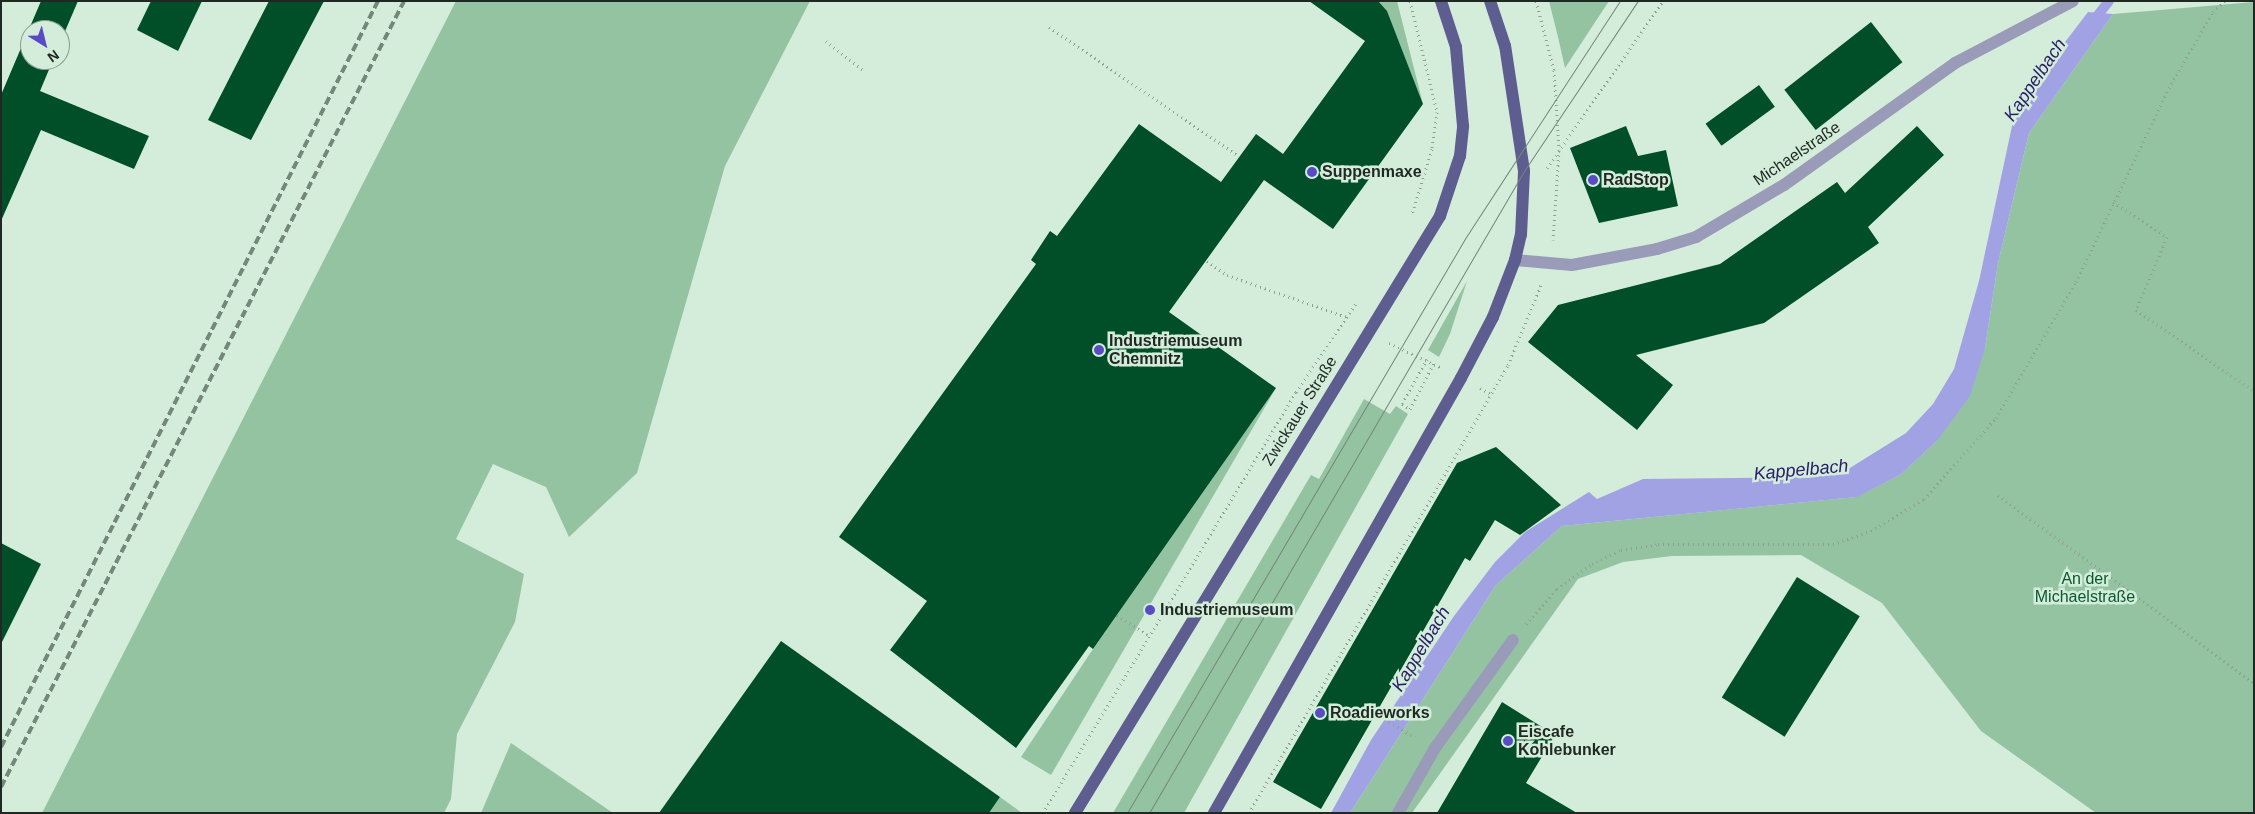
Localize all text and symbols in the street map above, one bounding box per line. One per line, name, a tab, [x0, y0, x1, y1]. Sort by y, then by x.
north arrow	[20, 20, 70, 70]
water label: Kappelbach	[1999, 35, 2071, 125]
text: N	[44, 47, 62, 66]
street label: Michaelstraße	[1750, 118, 1844, 190]
place label: Suppenmaxe	[1322, 162, 1422, 182]
marker: Suppenmaxe	[1306, 166, 1318, 178]
place label: RadStop	[1603, 170, 1669, 190]
marker: RadStop	[1587, 174, 1599, 186]
place label: Industriemuseum Chemnitz	[1109, 331, 1242, 369]
marker: Industriemuseum Chemnitz	[1093, 344, 1105, 356]
street label: Zwickauer Straße	[1259, 353, 1341, 469]
water label: Kappelbach	[1753, 455, 1849, 485]
park label: An der Michaelstraße	[2035, 569, 2135, 607]
place label: Industriemuseum	[1160, 600, 1293, 620]
water label: Kappelbach	[1387, 603, 1455, 695]
marker: Industriemuseum	[1144, 604, 1156, 616]
place label: Roadieworks	[1330, 703, 1430, 723]
marker: Roadieworks	[1314, 707, 1326, 719]
place label: Eiscafe Kohlebunker	[1518, 722, 1616, 760]
marker: Eiscafe Kohlebunker	[1502, 735, 1514, 747]

